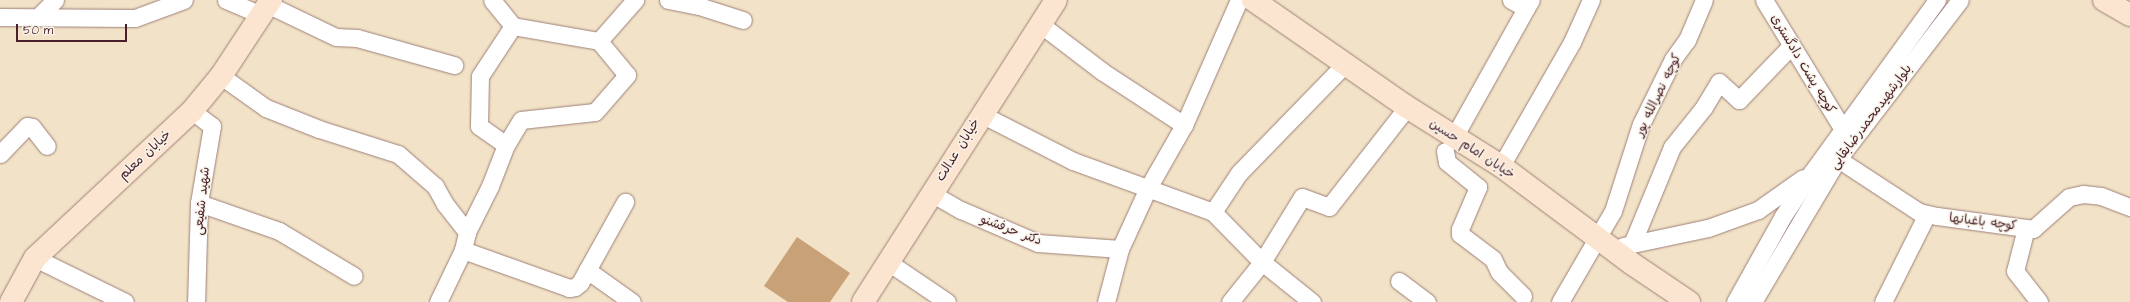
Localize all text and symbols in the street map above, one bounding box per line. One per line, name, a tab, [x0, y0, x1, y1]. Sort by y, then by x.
street label: کوچه پشت دادگستری	[1767, 11, 1839, 117]
scale bar	[18, 16, 129, 42]
text: 50 m	[23, 22, 53, 39]
street label: کوچه نصرالله پور	[1631, 51, 1685, 139]
street label: بلوارشهیدمحمدرضابقایی	[1826, 61, 1916, 173]
street label: خیابان عدالت	[933, 116, 983, 184]
street label: خیابان امام حسین	[1426, 116, 1518, 182]
street label: خیابان معلم	[116, 127, 174, 183]
street label: شهید شفیعی	[191, 166, 213, 236]
street label: کوچه باغبانها	[1948, 210, 2018, 234]
street label: دکتر حرفشنو	[978, 211, 1044, 249]

